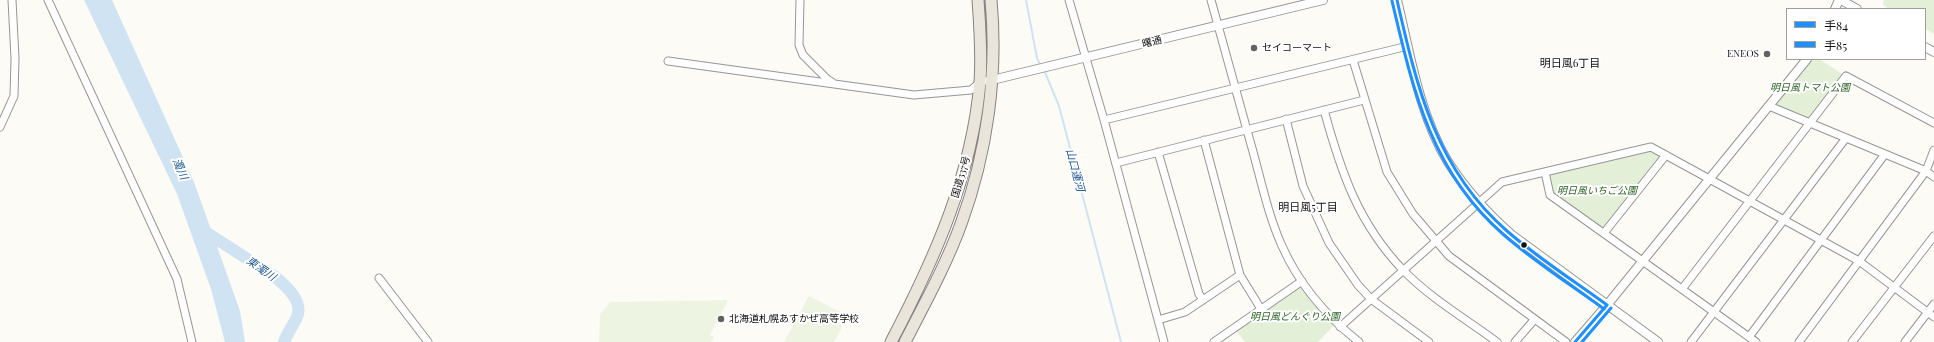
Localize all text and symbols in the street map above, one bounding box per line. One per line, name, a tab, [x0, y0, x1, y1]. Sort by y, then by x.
legend	[1786, 8, 1926, 60]
text: 手84	[1824, 17, 1848, 33]
street label: 曙通	[1141, 34, 1163, 50]
text: 手85	[1824, 37, 1847, 53]
place label: セイコーマート	[1262, 42, 1332, 54]
marker: セイコーマート	[1249, 43, 1259, 53]
place label: ENEOS	[1727, 48, 1759, 60]
marker: ENEOS	[1762, 49, 1772, 59]
district label: 明日風6丁目	[1540, 57, 1600, 71]
park label: 明日風トマト公園	[1770, 82, 1850, 94]
water label: 山口運河	[1063, 147, 1087, 193]
street label: 国道337号	[949, 155, 973, 199]
water label: 濁川	[169, 156, 191, 182]
park label: 明日風いちご公園	[1557, 185, 1637, 197]
district label: 明日風5丁目	[1278, 201, 1338, 215]
unlabelled marker	[1519, 240, 1529, 250]
water label: 東濁川	[244, 254, 278, 284]
park label: 明日風どんぐり公園	[1250, 311, 1340, 323]
place label: 北海道札幌あすかぜ高等学校	[729, 313, 859, 325]
marker: 北海道札幌あすかぜ高等学校	[716, 314, 726, 324]

